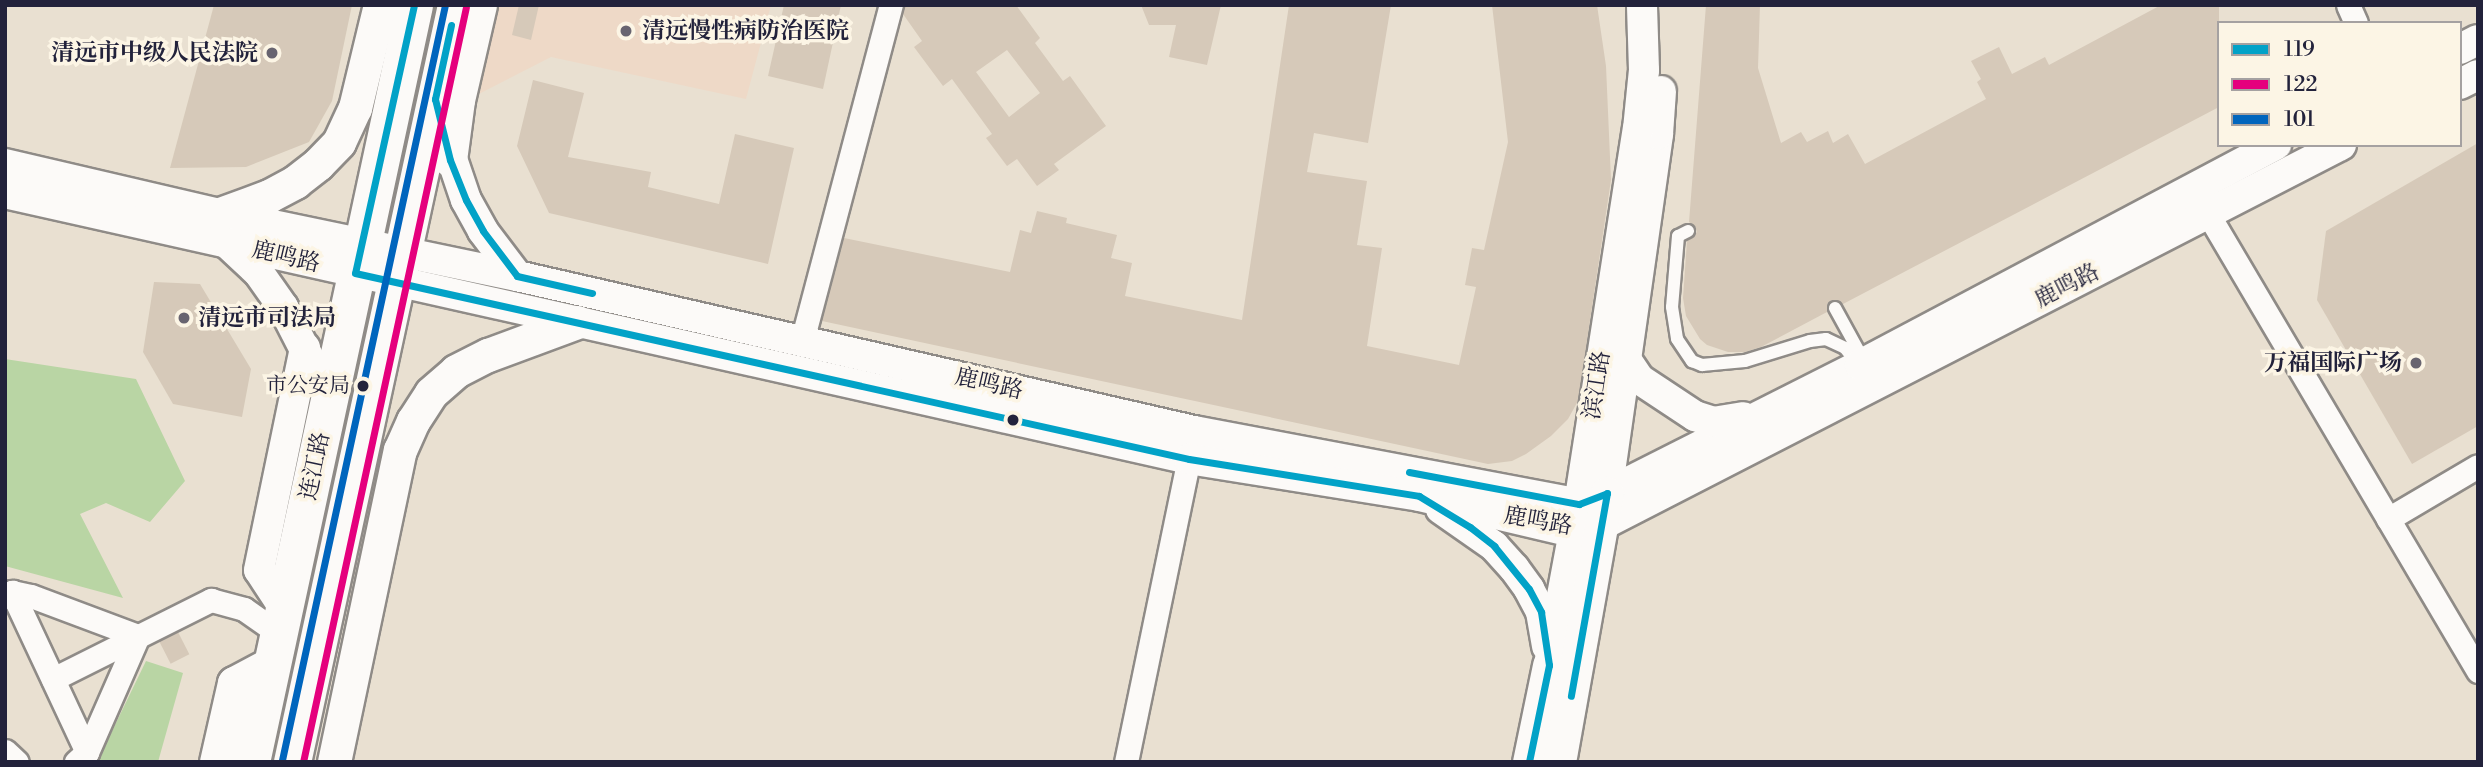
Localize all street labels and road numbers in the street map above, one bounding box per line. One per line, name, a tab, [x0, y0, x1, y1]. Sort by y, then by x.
street label: 鹿鸣路	[249, 236, 323, 278]
street label: 鹿鸣路	[2030, 258, 2104, 314]
street label: 滨江路	[1578, 349, 1616, 421]
street label: 鹿鸣路	[952, 363, 1026, 405]
street label: 连江路	[294, 429, 336, 503]
street label: 鹿鸣路	[1502, 501, 1574, 541]

